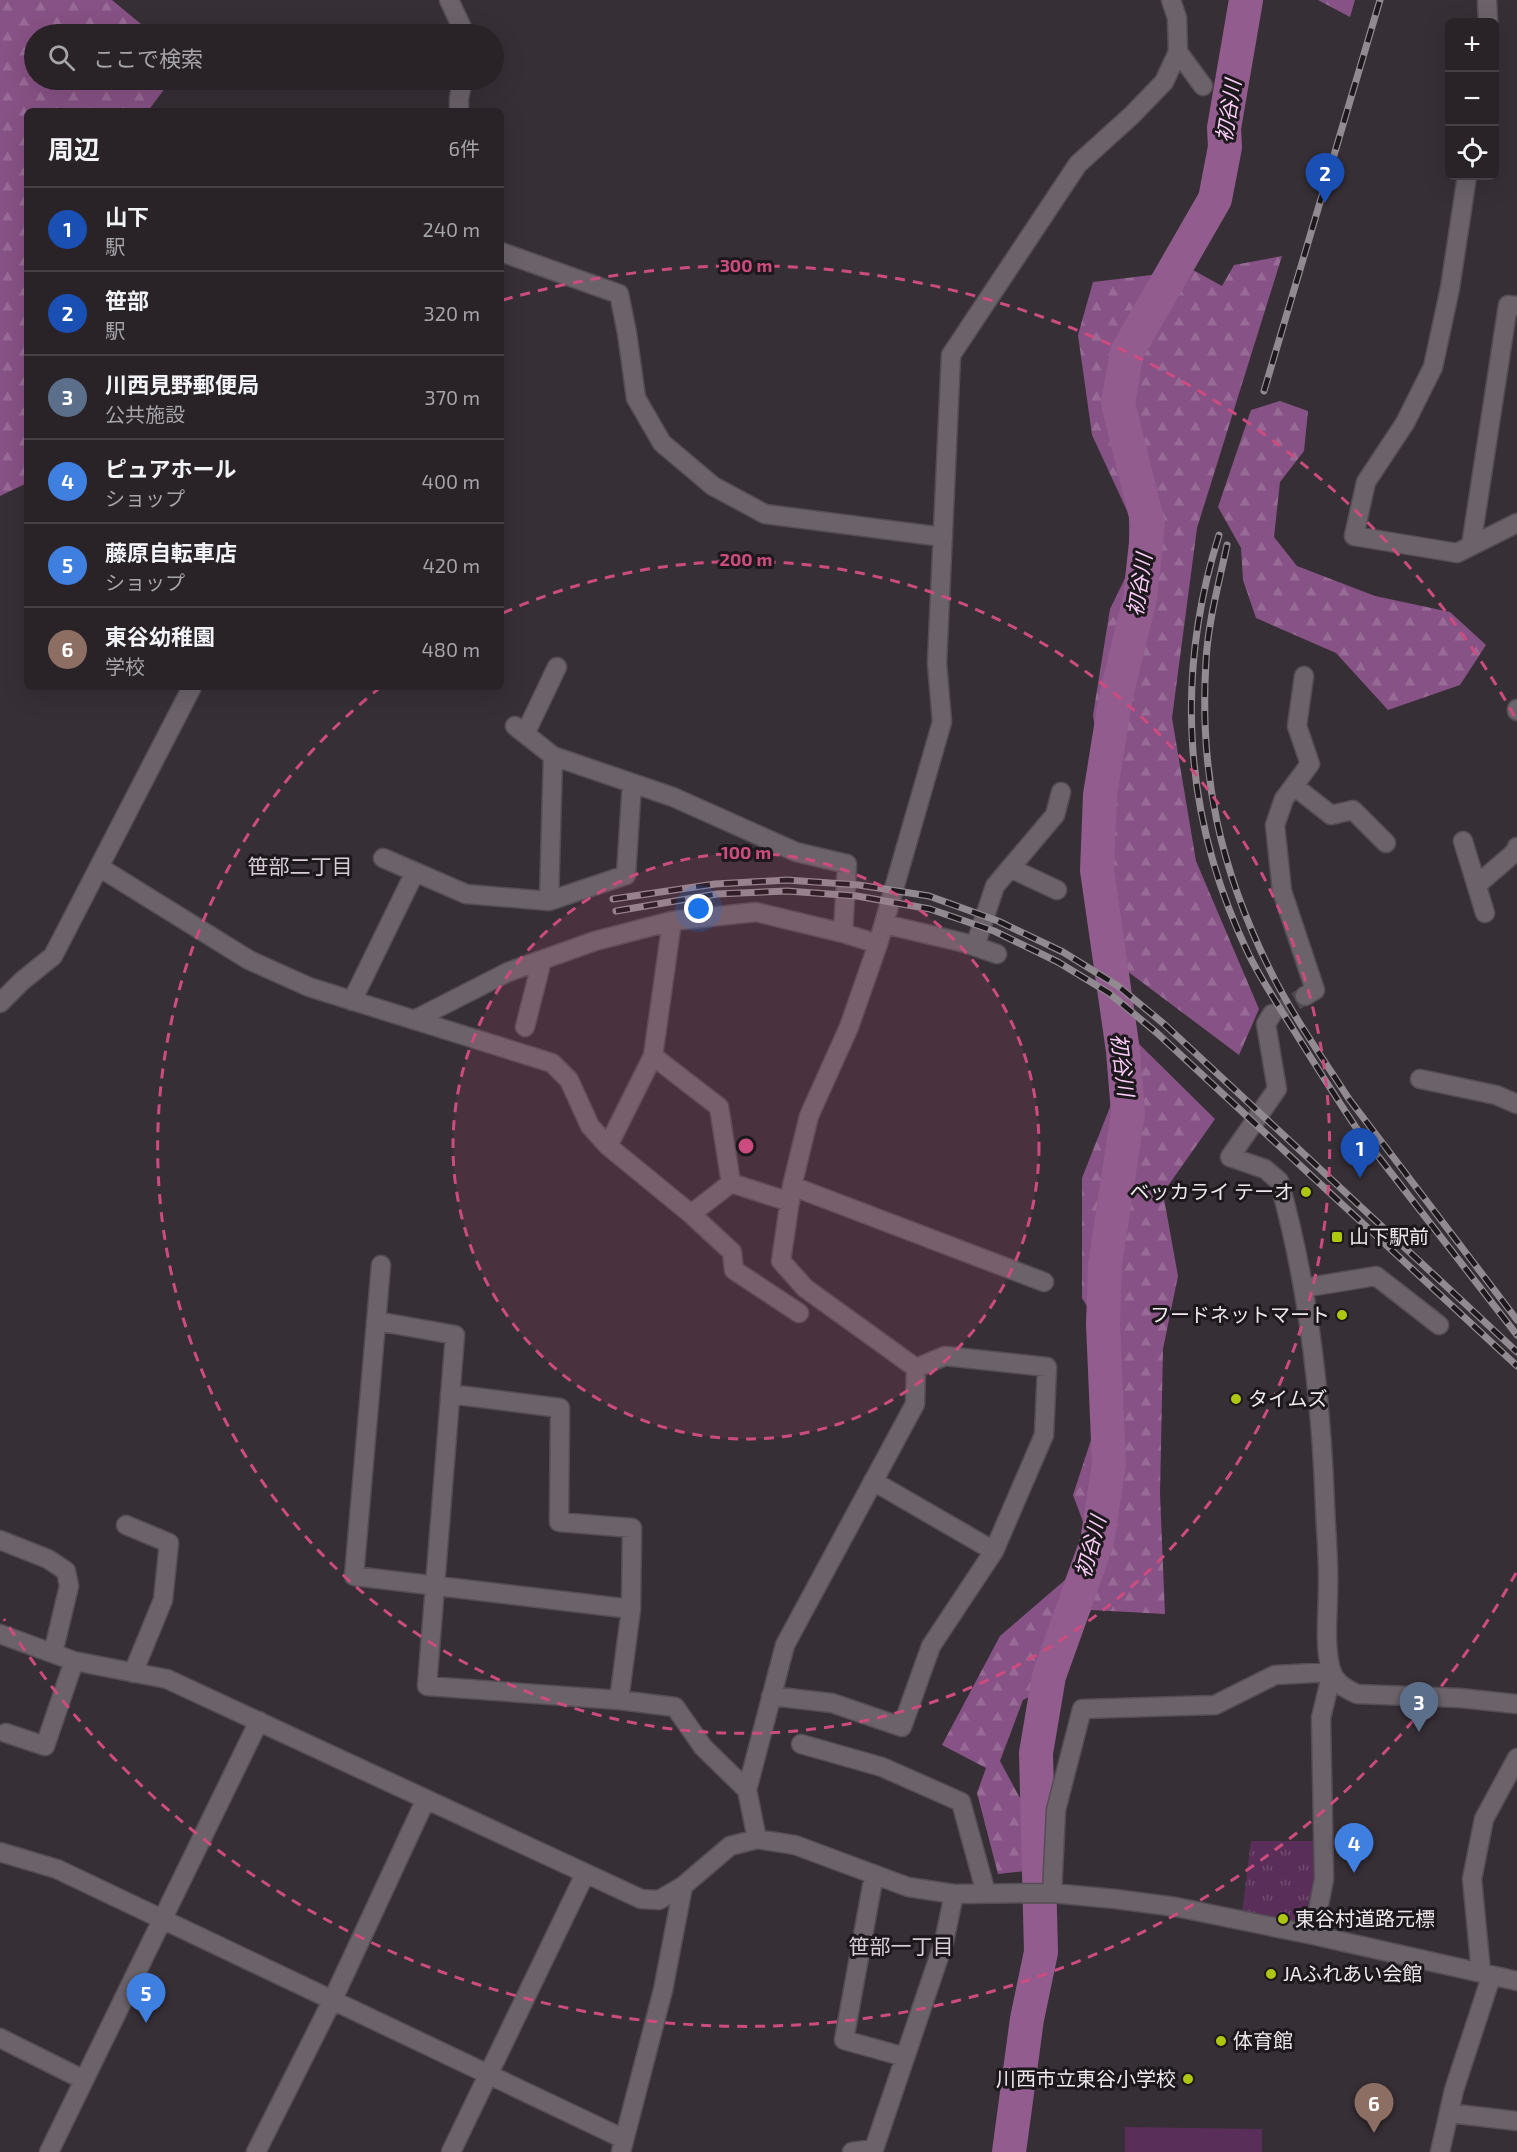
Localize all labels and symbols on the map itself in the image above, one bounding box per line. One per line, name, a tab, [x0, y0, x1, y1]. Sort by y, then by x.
water label: 初谷川	[1210, 76, 1245, 144]
pin: 2	[1306, 154, 1344, 203]
text: 300 m	[720, 254, 772, 276]
text: 200 m	[720, 548, 772, 570]
water label: 初谷川	[1121, 550, 1156, 618]
text: 100 m	[721, 841, 771, 863]
district label: 笹部二丁目	[248, 853, 353, 878]
your location	[684, 894, 713, 923]
water label: 初谷川	[1107, 1032, 1140, 1100]
pin: 1	[1340, 1128, 1380, 1178]
centre of rings	[736, 1136, 756, 1156]
place label: ベッカライ テーオ	[1130, 1179, 1294, 1203]
marker: ベッカライ テーオ	[1299, 1185, 1313, 1199]
place label: 山下駅前	[1349, 1224, 1429, 1248]
marker: 山下駅前	[1330, 1230, 1344, 1244]
place label: フードネットマート	[1150, 1302, 1330, 1326]
marker: フードネットマート	[1335, 1308, 1349, 1322]
place label: タイムズ	[1248, 1386, 1328, 1410]
marker: タイムズ	[1229, 1392, 1243, 1406]
water label: 初谷川	[1069, 1511, 1110, 1580]
pin: 3	[1400, 1682, 1438, 1732]
pin: 4	[1334, 1824, 1374, 1873]
place label: 東谷村道路元標	[1295, 1906, 1435, 1930]
marker: 東谷村道路元標	[1276, 1912, 1290, 1926]
district label: 笹部一丁目	[849, 1933, 954, 1958]
place label: JAふれあい会館	[1283, 1961, 1422, 1985]
marker: JAふれあい会館	[1264, 1967, 1278, 1981]
pin: 5	[126, 1974, 166, 2023]
place label: 体育館	[1233, 2028, 1293, 2052]
marker: 体育館	[1214, 2034, 1228, 2048]
place label: 川西市立東谷小学校	[996, 2066, 1176, 2090]
marker: 川西市立東谷小学校	[1181, 2072, 1195, 2086]
pin: 6	[1354, 2084, 1394, 2133]

